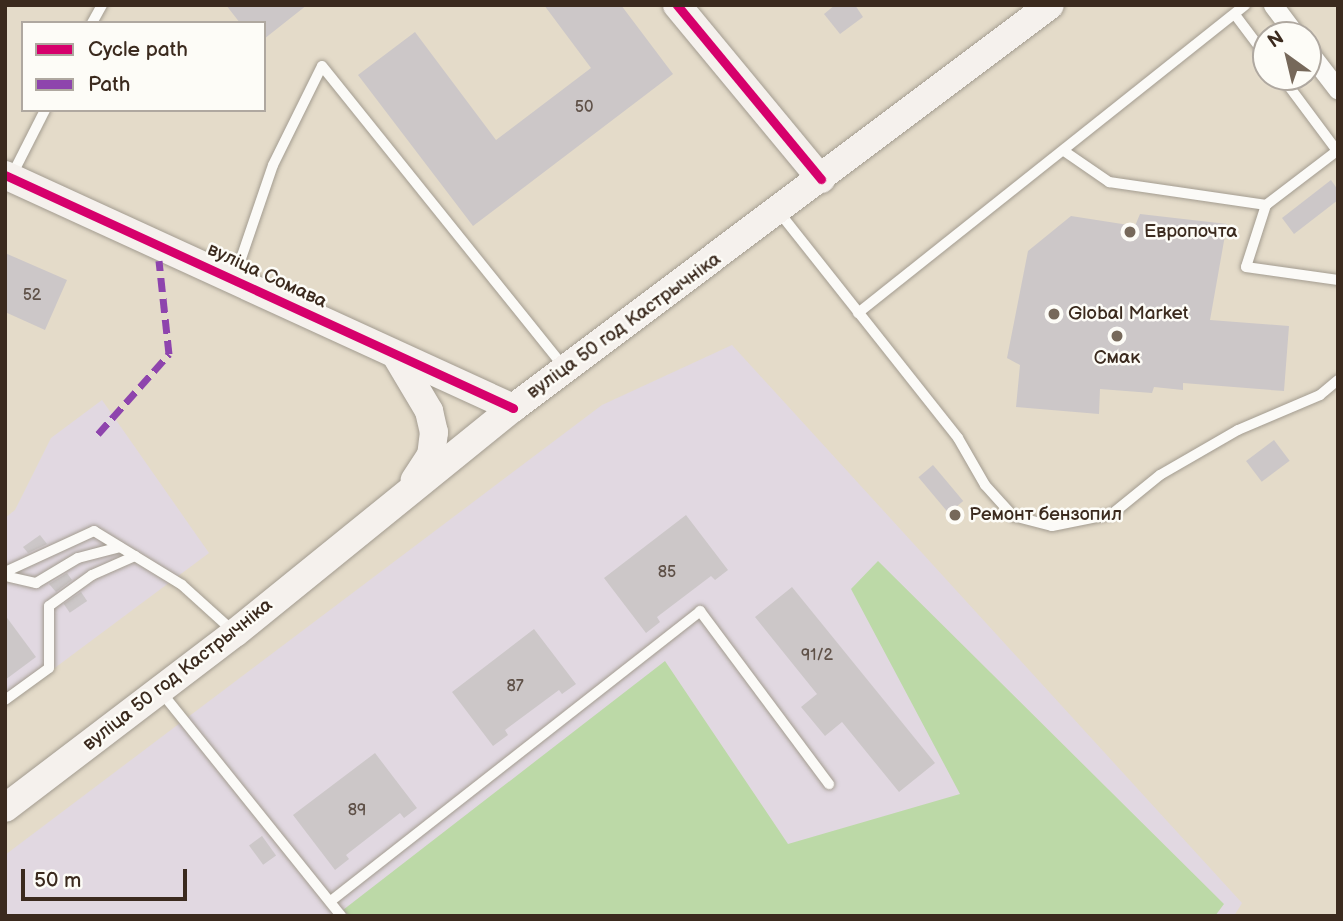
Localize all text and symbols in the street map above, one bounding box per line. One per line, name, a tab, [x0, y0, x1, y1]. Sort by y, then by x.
legend	[21, 21, 266, 112]
north arrow	[1252, 21, 1322, 91]
text: N	[1264, 26, 1288, 53]
text: Cycle path	[88, 37, 188, 62]
text: Path	[88, 72, 130, 97]
house number: 50	[575, 98, 593, 118]
place label: Европочта	[1144, 221, 1237, 243]
marker: Европочта	[1122, 224, 1138, 240]
street label: вуліца Сомава	[204, 238, 330, 314]
street label: вуліца 50 год Кастрычніка	[523, 248, 725, 404]
house number: 52	[23, 286, 41, 306]
place label: Globаl Market	[1068, 303, 1189, 325]
marker: Globаl Market	[1046, 306, 1062, 322]
marker: Смак	[1109, 328, 1125, 344]
place label: Смак	[1094, 347, 1140, 369]
place label: Ремонт бензопил	[969, 504, 1122, 526]
marker: Ремонт бензопил	[947, 507, 963, 523]
house number: 85	[658, 563, 676, 583]
street label: вуліца 50 год Кастрычніка	[79, 594, 277, 756]
house number: 91/2	[801, 646, 833, 666]
house number: 87	[506, 677, 524, 697]
house number: 89	[348, 801, 366, 821]
scale bar	[24, 855, 191, 899]
text: 50 m	[34, 868, 81, 893]

